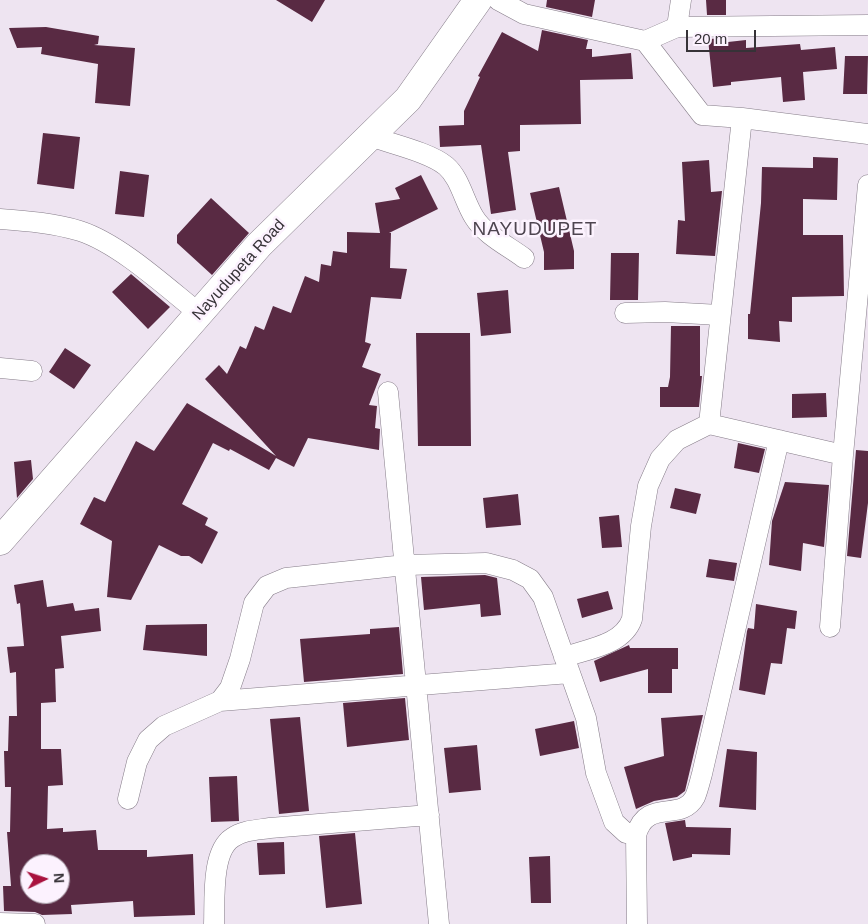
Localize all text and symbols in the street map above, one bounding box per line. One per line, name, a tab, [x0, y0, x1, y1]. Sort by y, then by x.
scale bar	[688, 20, 758, 52]
text: 20 m	[694, 30, 727, 47]
street label: Nayudupeta Road	[189, 216, 289, 324]
district label: NAYUDUPET	[471, 219, 599, 241]
north arrow	[20, 854, 70, 904]
text: N	[51, 872, 67, 884]

